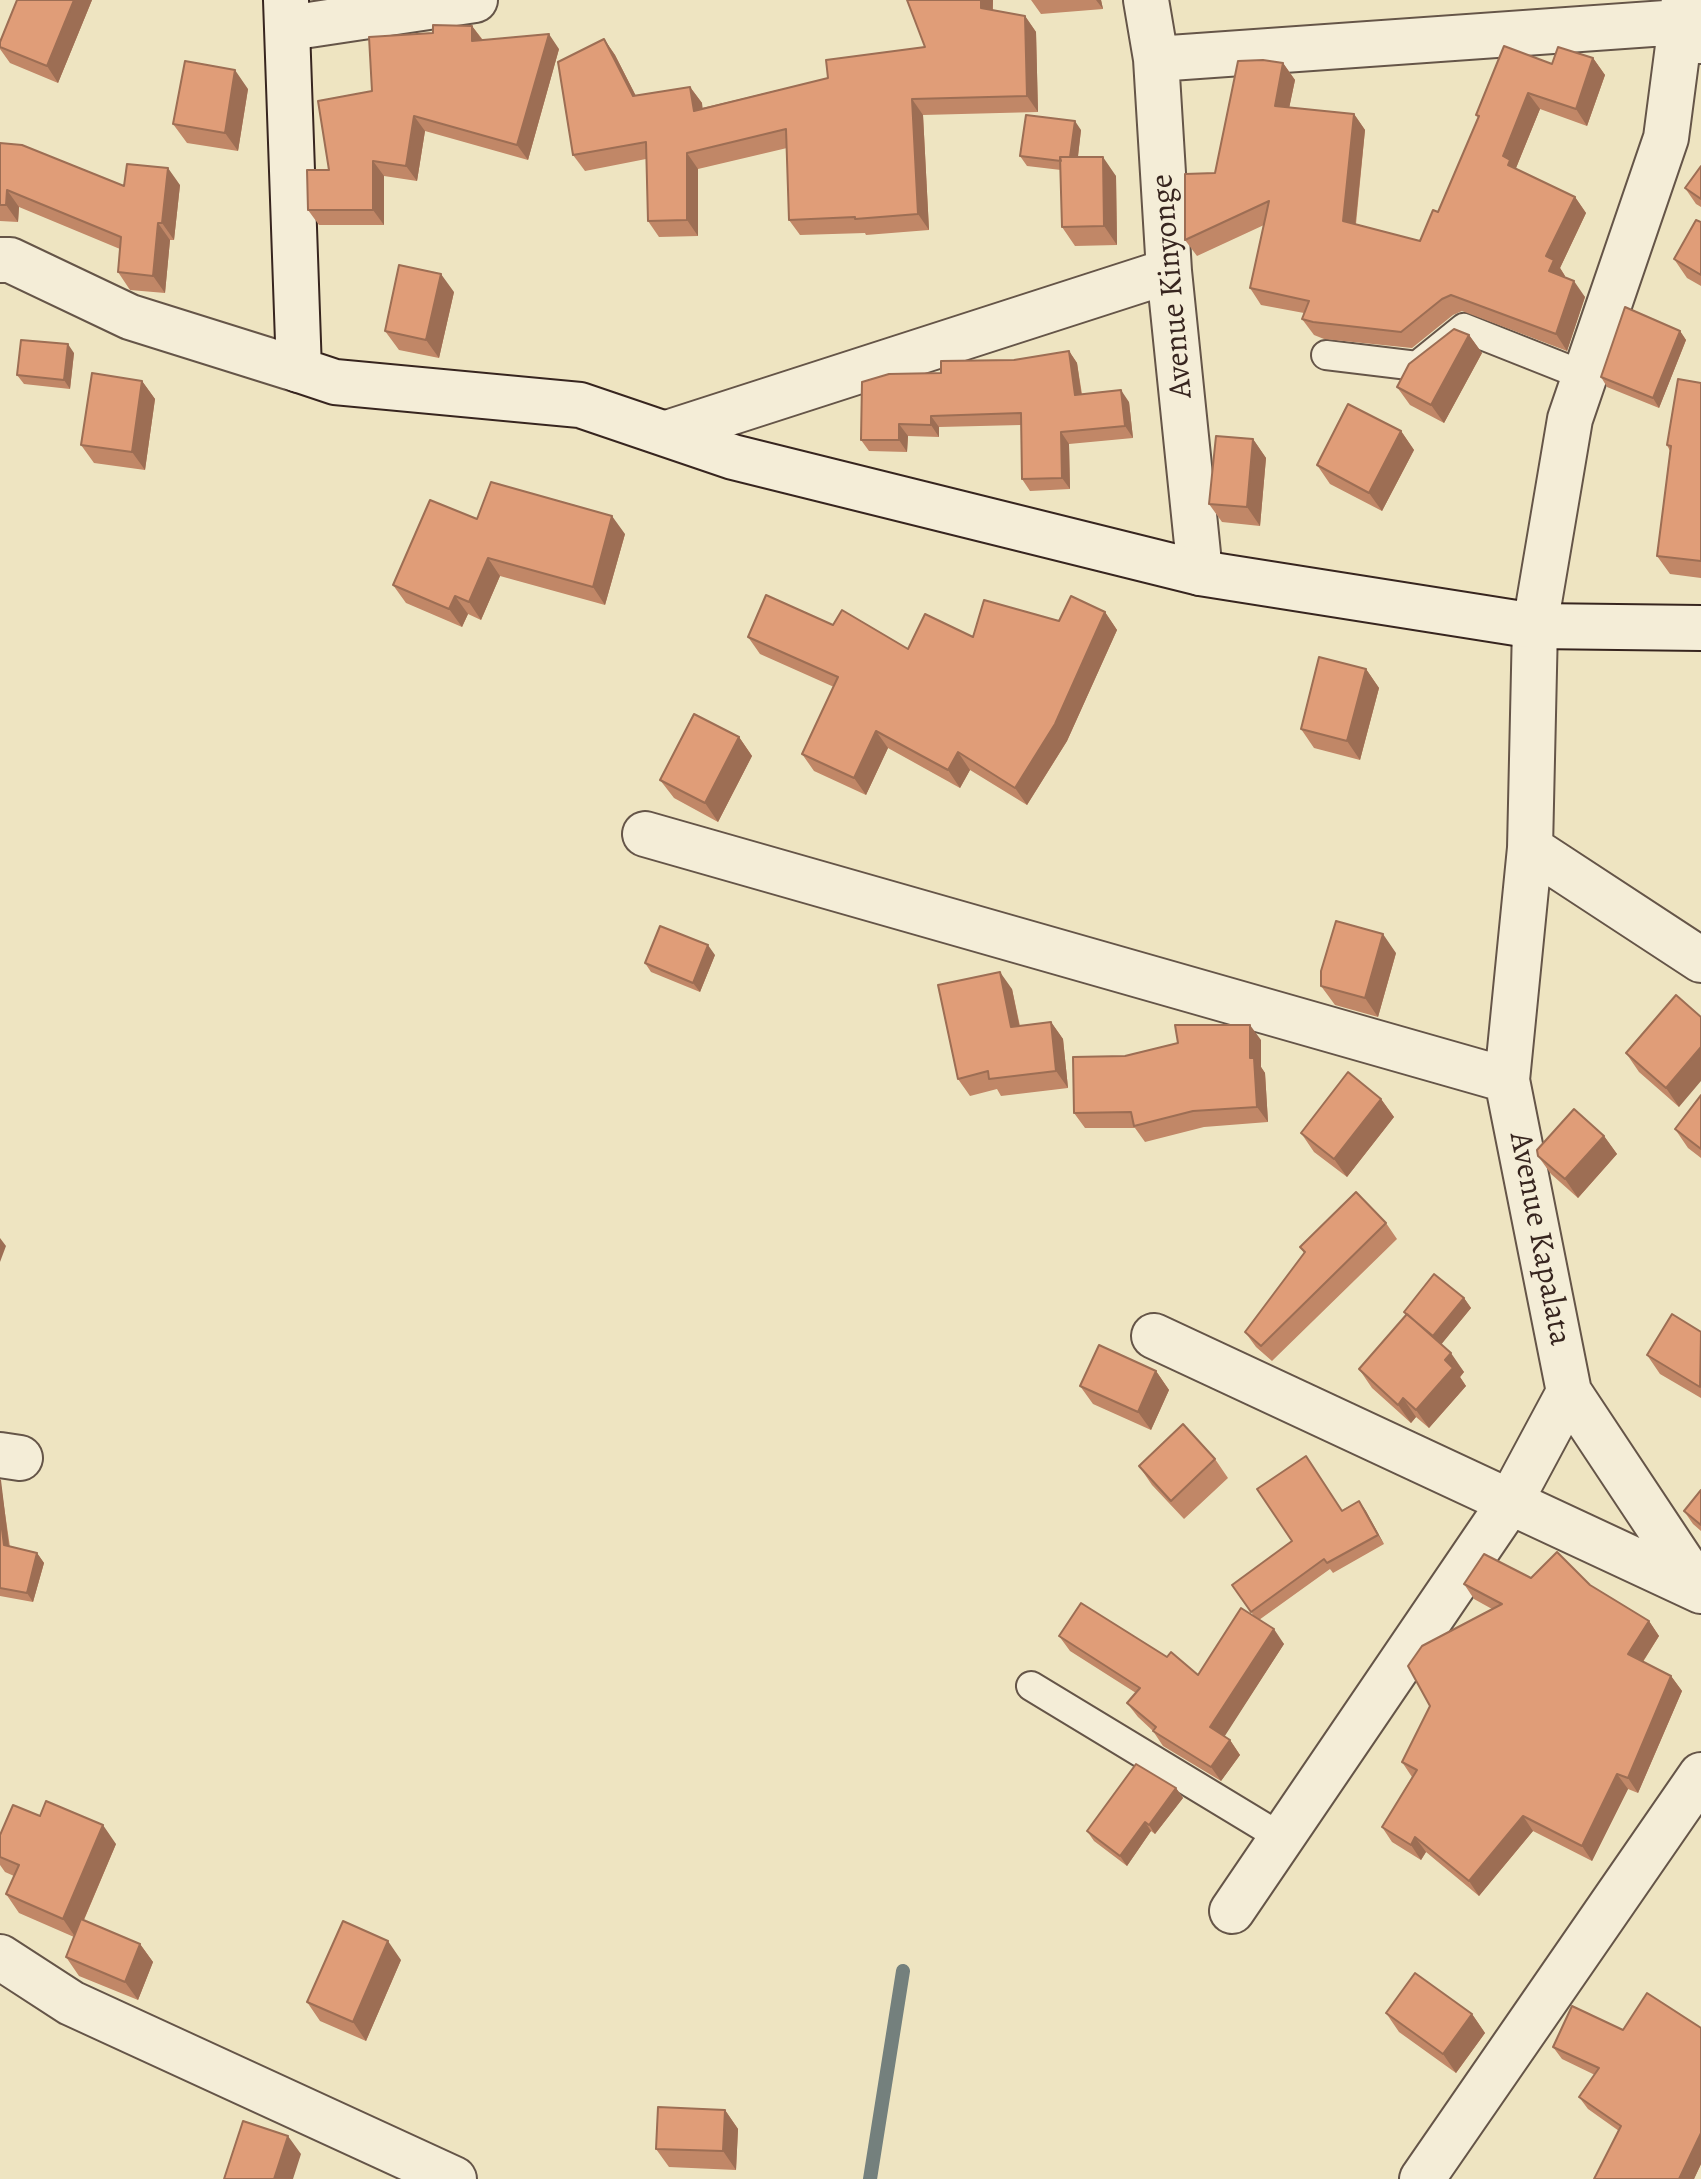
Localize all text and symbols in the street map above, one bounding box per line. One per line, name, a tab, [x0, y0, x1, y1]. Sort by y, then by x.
street label: Avenue Kinyonge	[1144, 172, 1202, 400]
street label: Avenue Kapalata	[1500, 1129, 1578, 1349]

